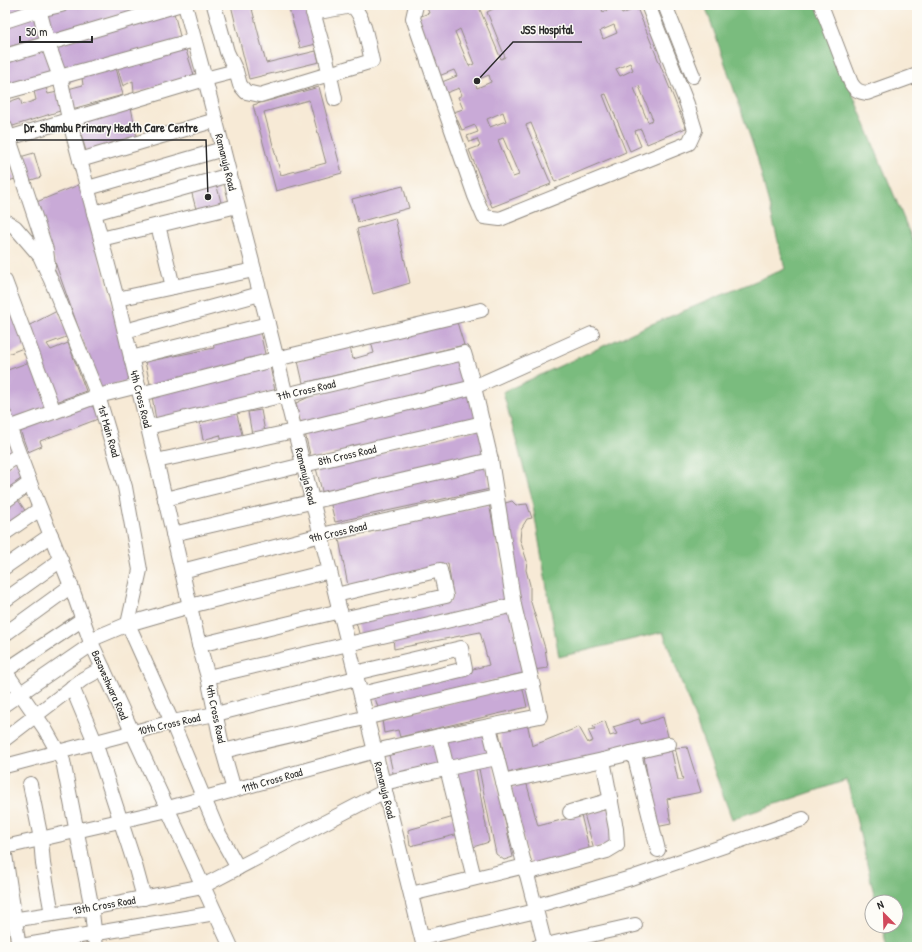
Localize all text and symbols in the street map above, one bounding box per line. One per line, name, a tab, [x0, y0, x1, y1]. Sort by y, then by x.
scale bar	[20, 18, 92, 44]
callout: JSS Hospital	[513, 18, 582, 42]
text: JSS Hospital	[520, 21, 574, 39]
text: 50 m	[26, 23, 47, 40]
callout: Dr. Shambu Primary Health Care Centre	[16, 116, 206, 140]
text: Dr. Shambu Primary Health Care Centre	[24, 119, 198, 137]
street label: Ramanuja Road	[212, 132, 240, 192]
street label: 4th Cross Road	[127, 369, 155, 430]
street label: 7th Cross Road	[275, 376, 338, 404]
street label: 1st Main Road	[95, 403, 123, 459]
street label: 8th Cross Road	[316, 441, 378, 469]
street label: Ramanuja Road	[292, 446, 320, 506]
street label: 9th Cross Road	[308, 518, 369, 545]
street label: Basaveshwara Road	[88, 648, 132, 723]
street label: 4th Cross Road	[203, 684, 229, 745]
street label: 10th Cross Road	[136, 710, 202, 738]
street label: Ramanuja Road	[371, 760, 399, 820]
street label: 11th Cross Road	[240, 764, 305, 795]
street label: 13th Cross Road	[71, 892, 137, 917]
north arrow	[864, 894, 904, 934]
text: N	[875, 897, 886, 912]

